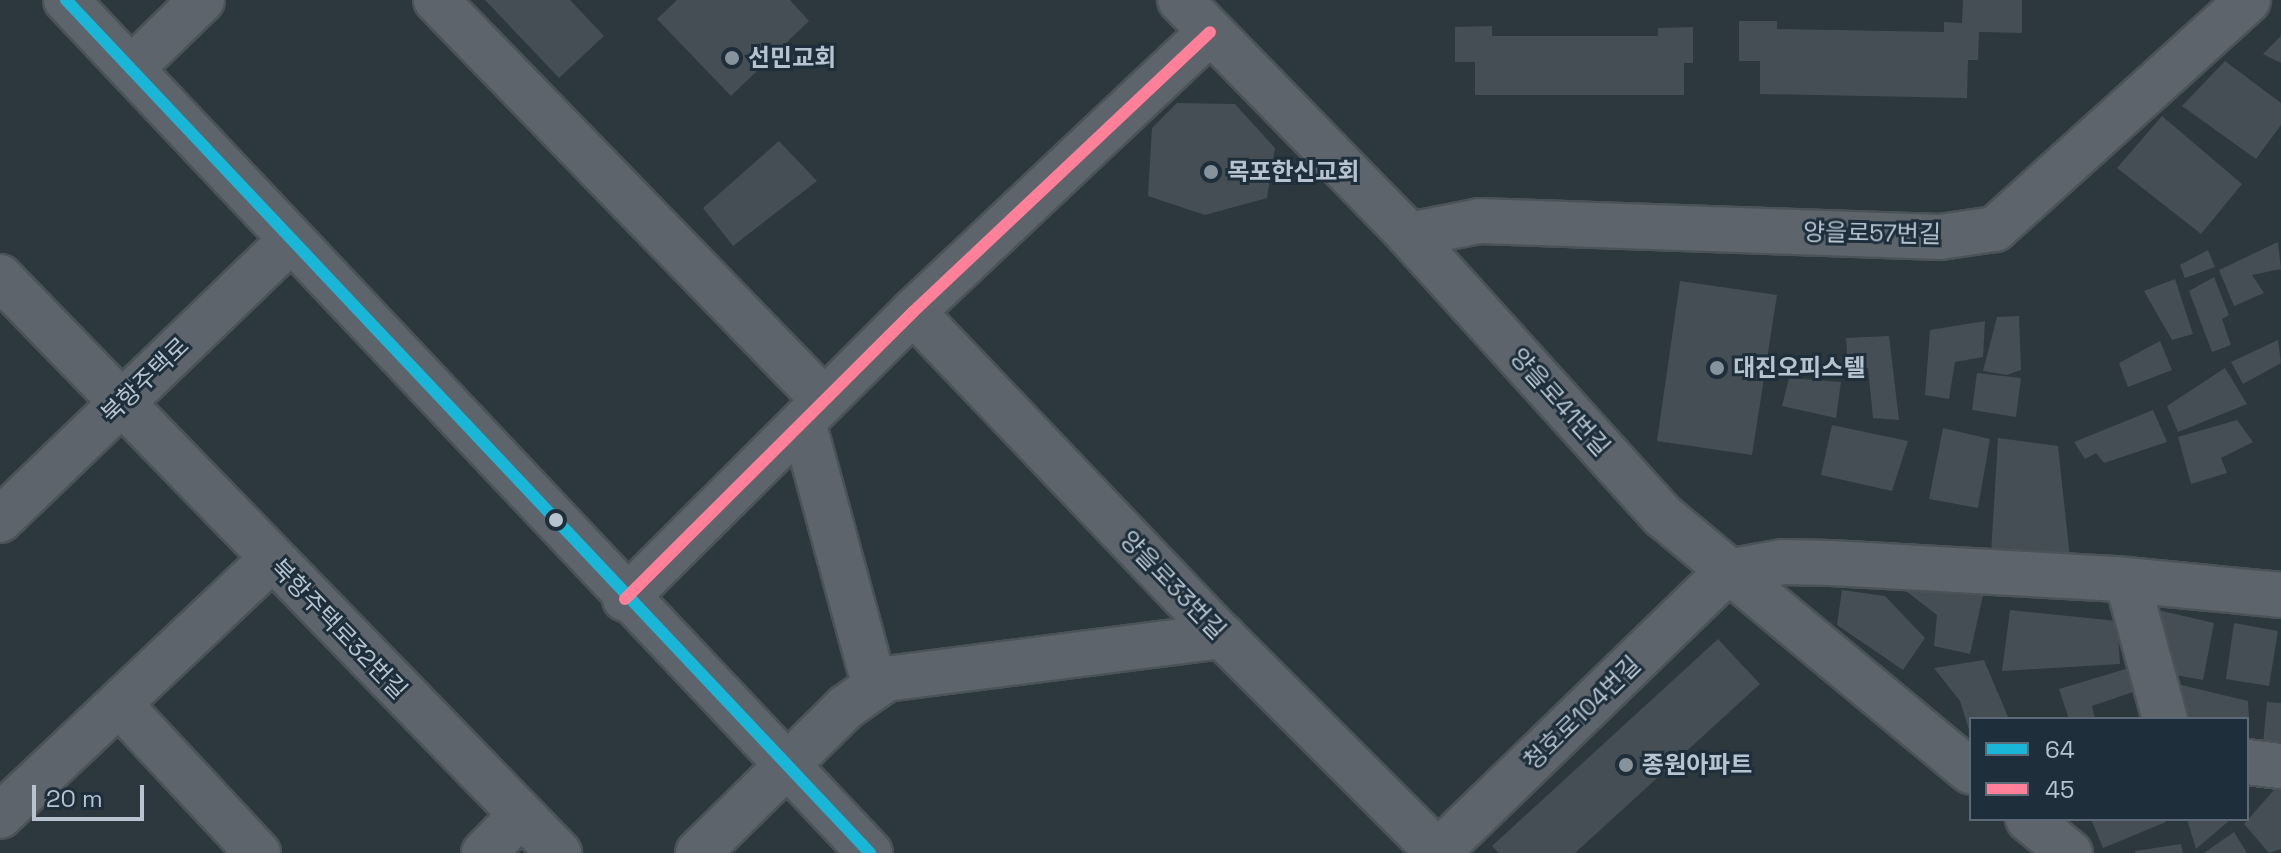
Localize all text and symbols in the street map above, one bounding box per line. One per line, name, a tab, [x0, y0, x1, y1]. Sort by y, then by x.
place label: 선민교회	[748, 44, 836, 72]
marker: 선민교회	[723, 49, 741, 67]
place label: 목포한신교회	[1227, 158, 1359, 186]
marker: 목포한신교회	[1202, 163, 1220, 181]
street label: 양을로57번길	[1803, 217, 1941, 249]
street label: 북항주택로	[95, 331, 195, 429]
street label: 양을로41번길	[1504, 342, 1616, 462]
place label: 대진오피스텔	[1733, 354, 1865, 382]
marker: 대진오피스텔	[1708, 359, 1726, 377]
unlabelled marker	[548, 512, 564, 528]
street label: 양을로33번길	[1114, 525, 1232, 645]
street label: 북항주택로32번길	[265, 553, 413, 705]
street label: 청호로104번길	[1518, 650, 1646, 776]
legend	[1969, 717, 2249, 821]
text: 64	[2045, 734, 2075, 765]
place label: 종원아파트	[1642, 751, 1752, 779]
marker: 종원아파트	[1617, 756, 1635, 774]
scale bar	[36, 769, 148, 819]
text: 45	[2045, 774, 2074, 805]
text: 20 m	[46, 783, 103, 814]

